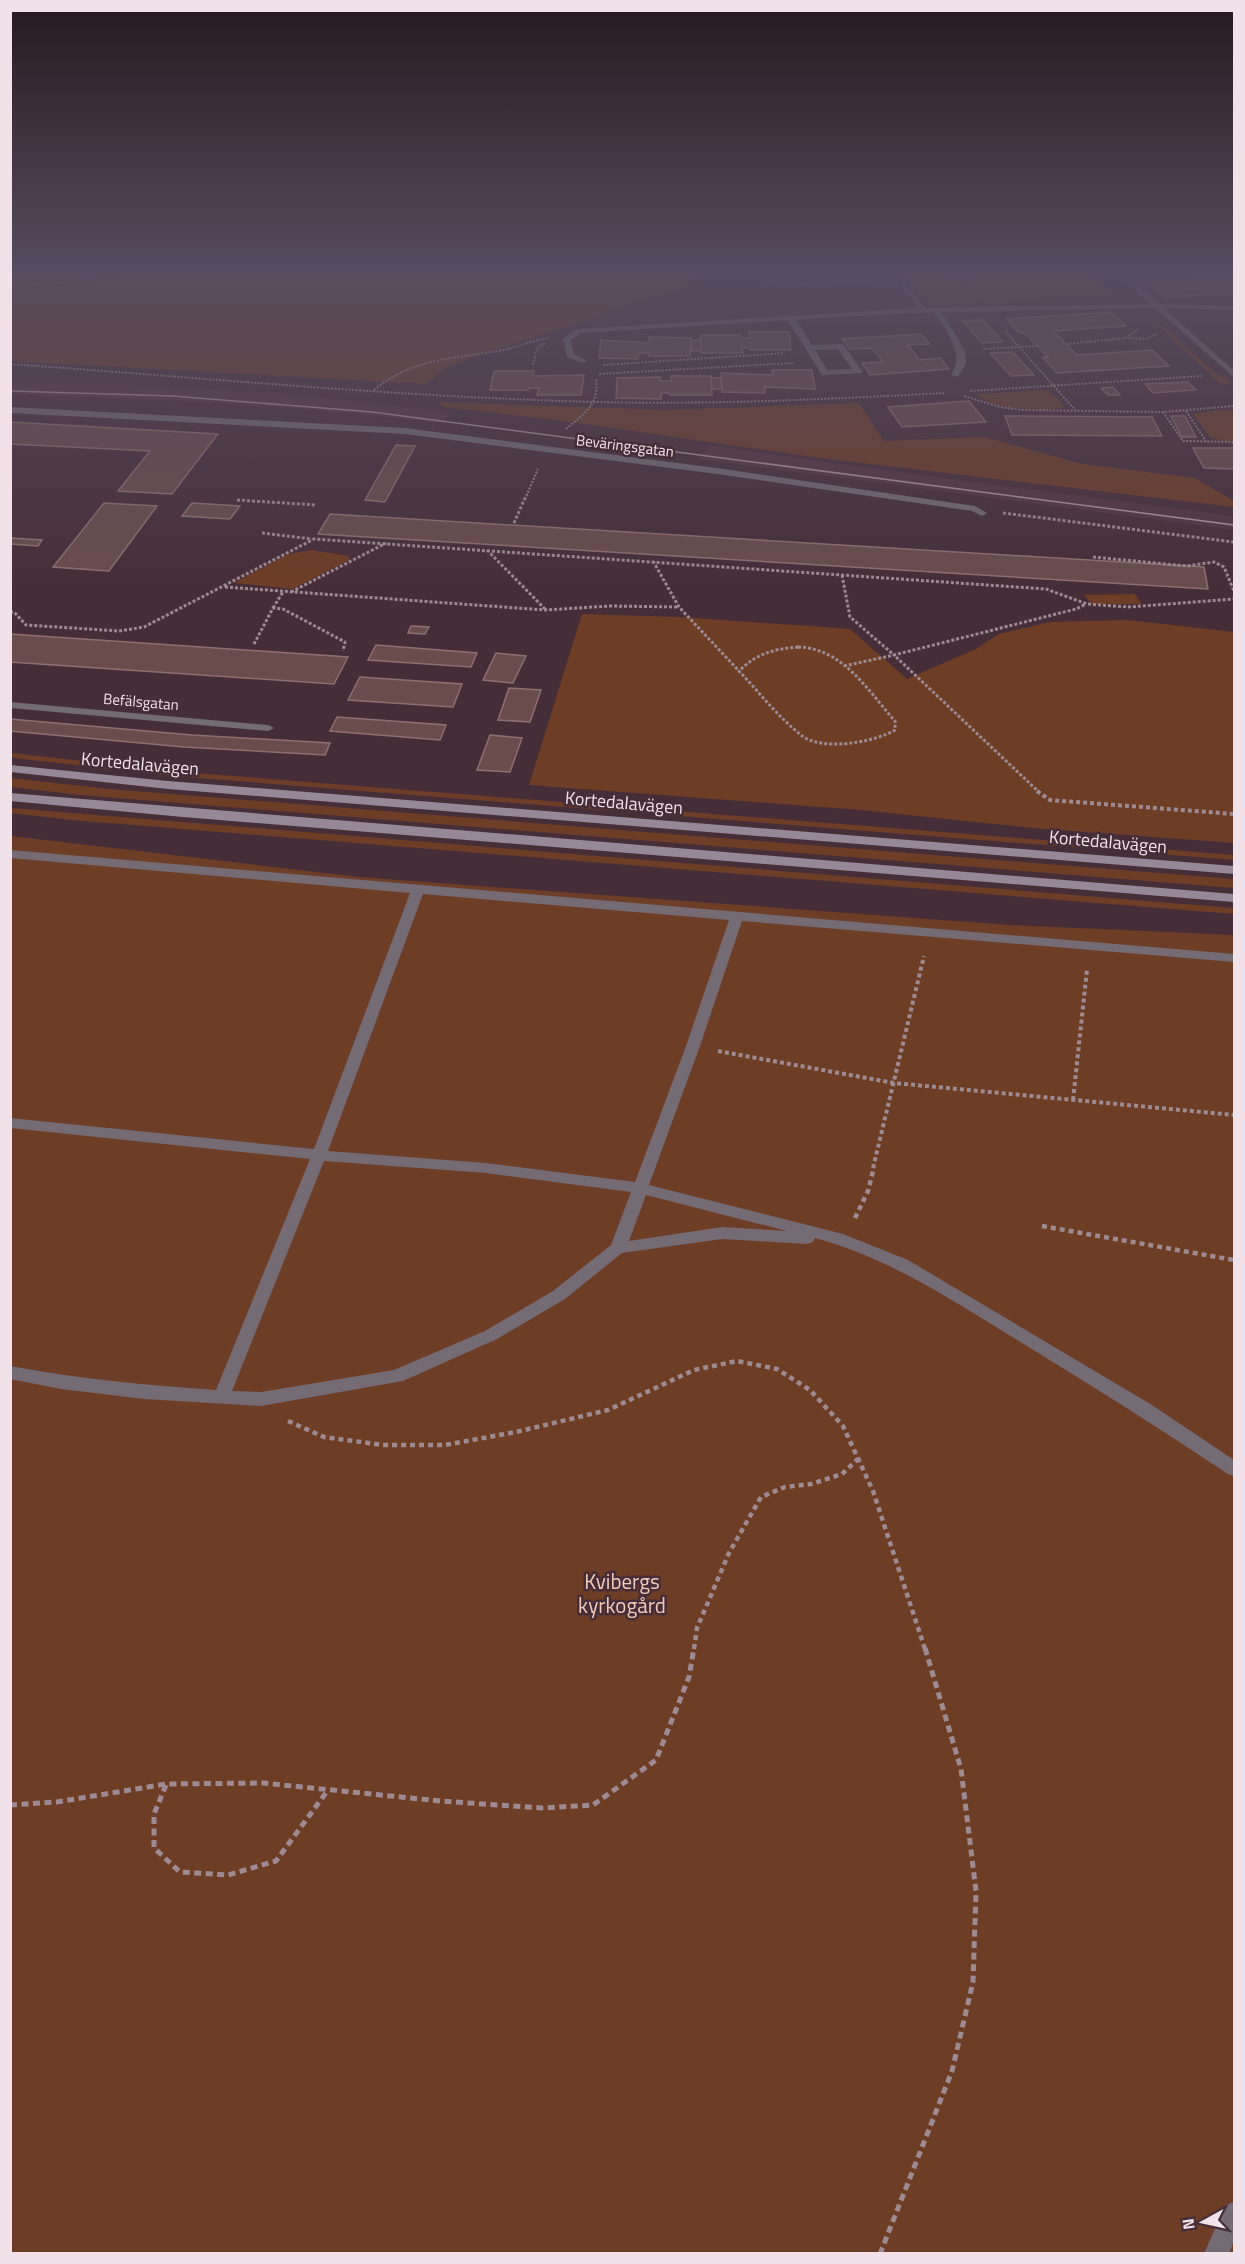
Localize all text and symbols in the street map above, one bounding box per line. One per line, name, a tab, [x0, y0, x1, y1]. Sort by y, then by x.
street label: Beväringsgatan	[575, 428, 675, 463]
street label: Befälsgatan	[102, 687, 180, 716]
street label: Kortedalavägen	[80, 745, 200, 782]
street label: Kortedalavägen	[564, 784, 684, 821]
street label: Kortedalavägen	[1048, 823, 1168, 860]
park label: Kvibergs kyrkogård	[578, 1565, 666, 1621]
north arrow	[1173, 2192, 1233, 2252]
text: N	[1175, 2217, 1201, 2231]

